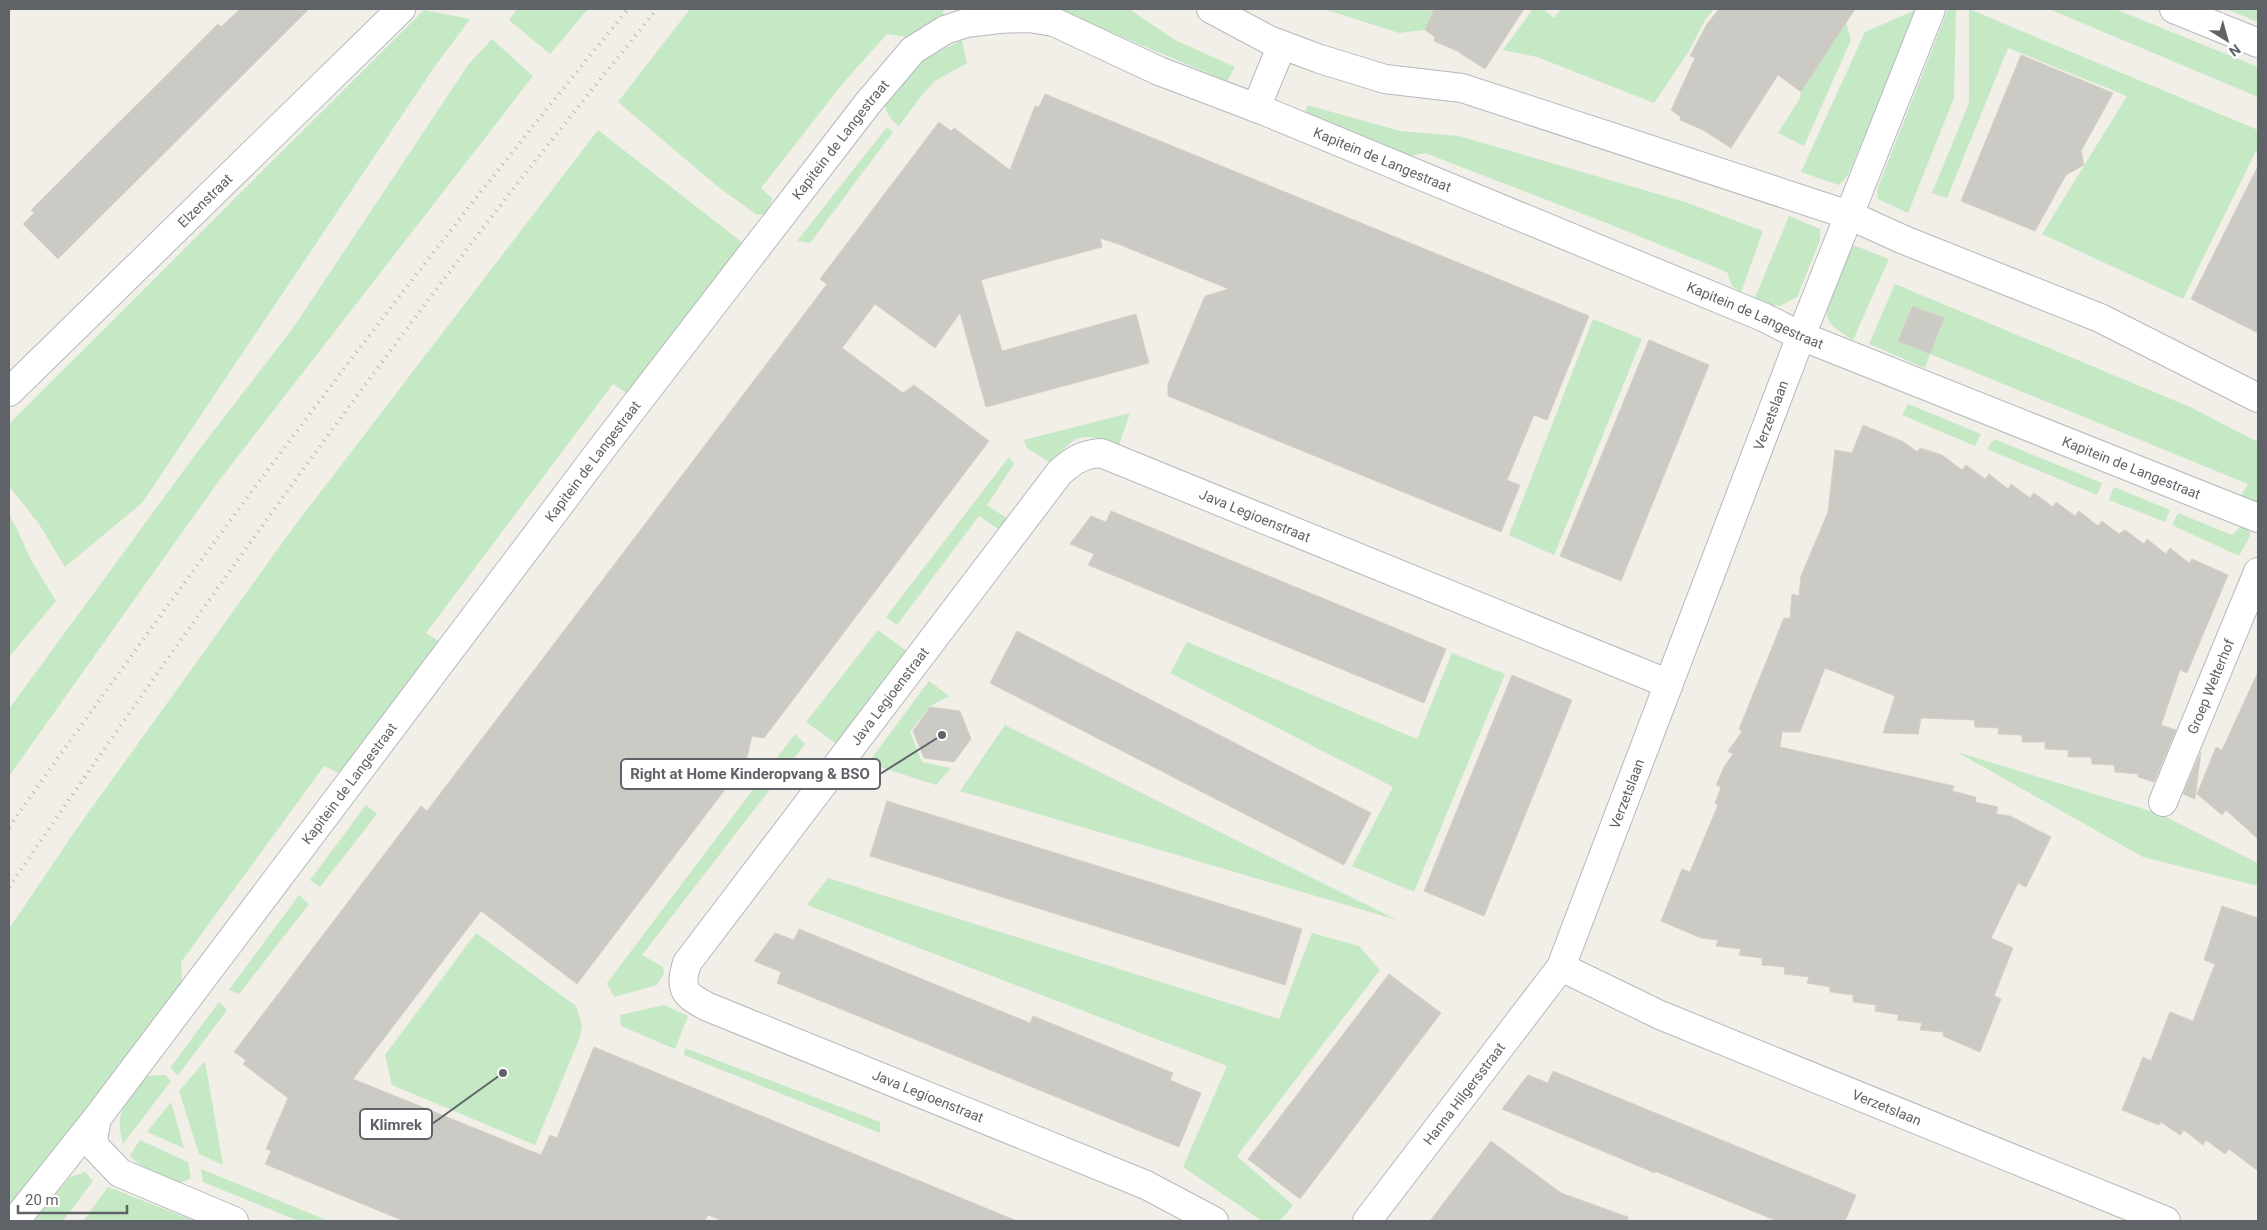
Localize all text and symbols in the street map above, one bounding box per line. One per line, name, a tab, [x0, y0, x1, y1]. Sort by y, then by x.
north arrow	[2202, 15, 2252, 65]
text: N	[2226, 41, 2244, 60]
street label: Kapitein de Langestraat	[789, 76, 892, 203]
street label: Kapitein de Langestraat	[1311, 124, 1454, 195]
street label: Elzenstraat	[175, 170, 236, 231]
street label: Kapitein de Langestraat	[1685, 278, 1826, 352]
street label: Verzetslaan	[1750, 378, 1791, 452]
street label: Kapitein de Langestraat	[542, 397, 644, 525]
street label: Kapitein de Langestraat	[2060, 433, 2203, 502]
street label: Java Legioenstraat	[1197, 486, 1313, 545]
street label: Groep Welterhof	[2184, 636, 2238, 736]
street label: Java Legioenstraat	[847, 644, 932, 748]
street label: Kapitein de Langestraat	[298, 720, 400, 847]
street label: Verzetslaan	[1606, 757, 1647, 831]
callout: Right at Home Kinderopvang & BSO	[621, 759, 880, 789]
text: Right at Home Kinderopvang & BSO	[630, 765, 870, 783]
street label: Hanna Hilgersstraat	[1420, 1039, 1508, 1148]
street label: Java Legioenstraat	[870, 1066, 986, 1126]
street label: Verzetslaan	[1850, 1086, 1924, 1129]
callout: Klimrek	[360, 1109, 432, 1139]
text: Klimrek	[370, 1116, 423, 1134]
scale bar	[18, 1182, 126, 1214]
text: 20 m	[25, 1191, 59, 1209]

